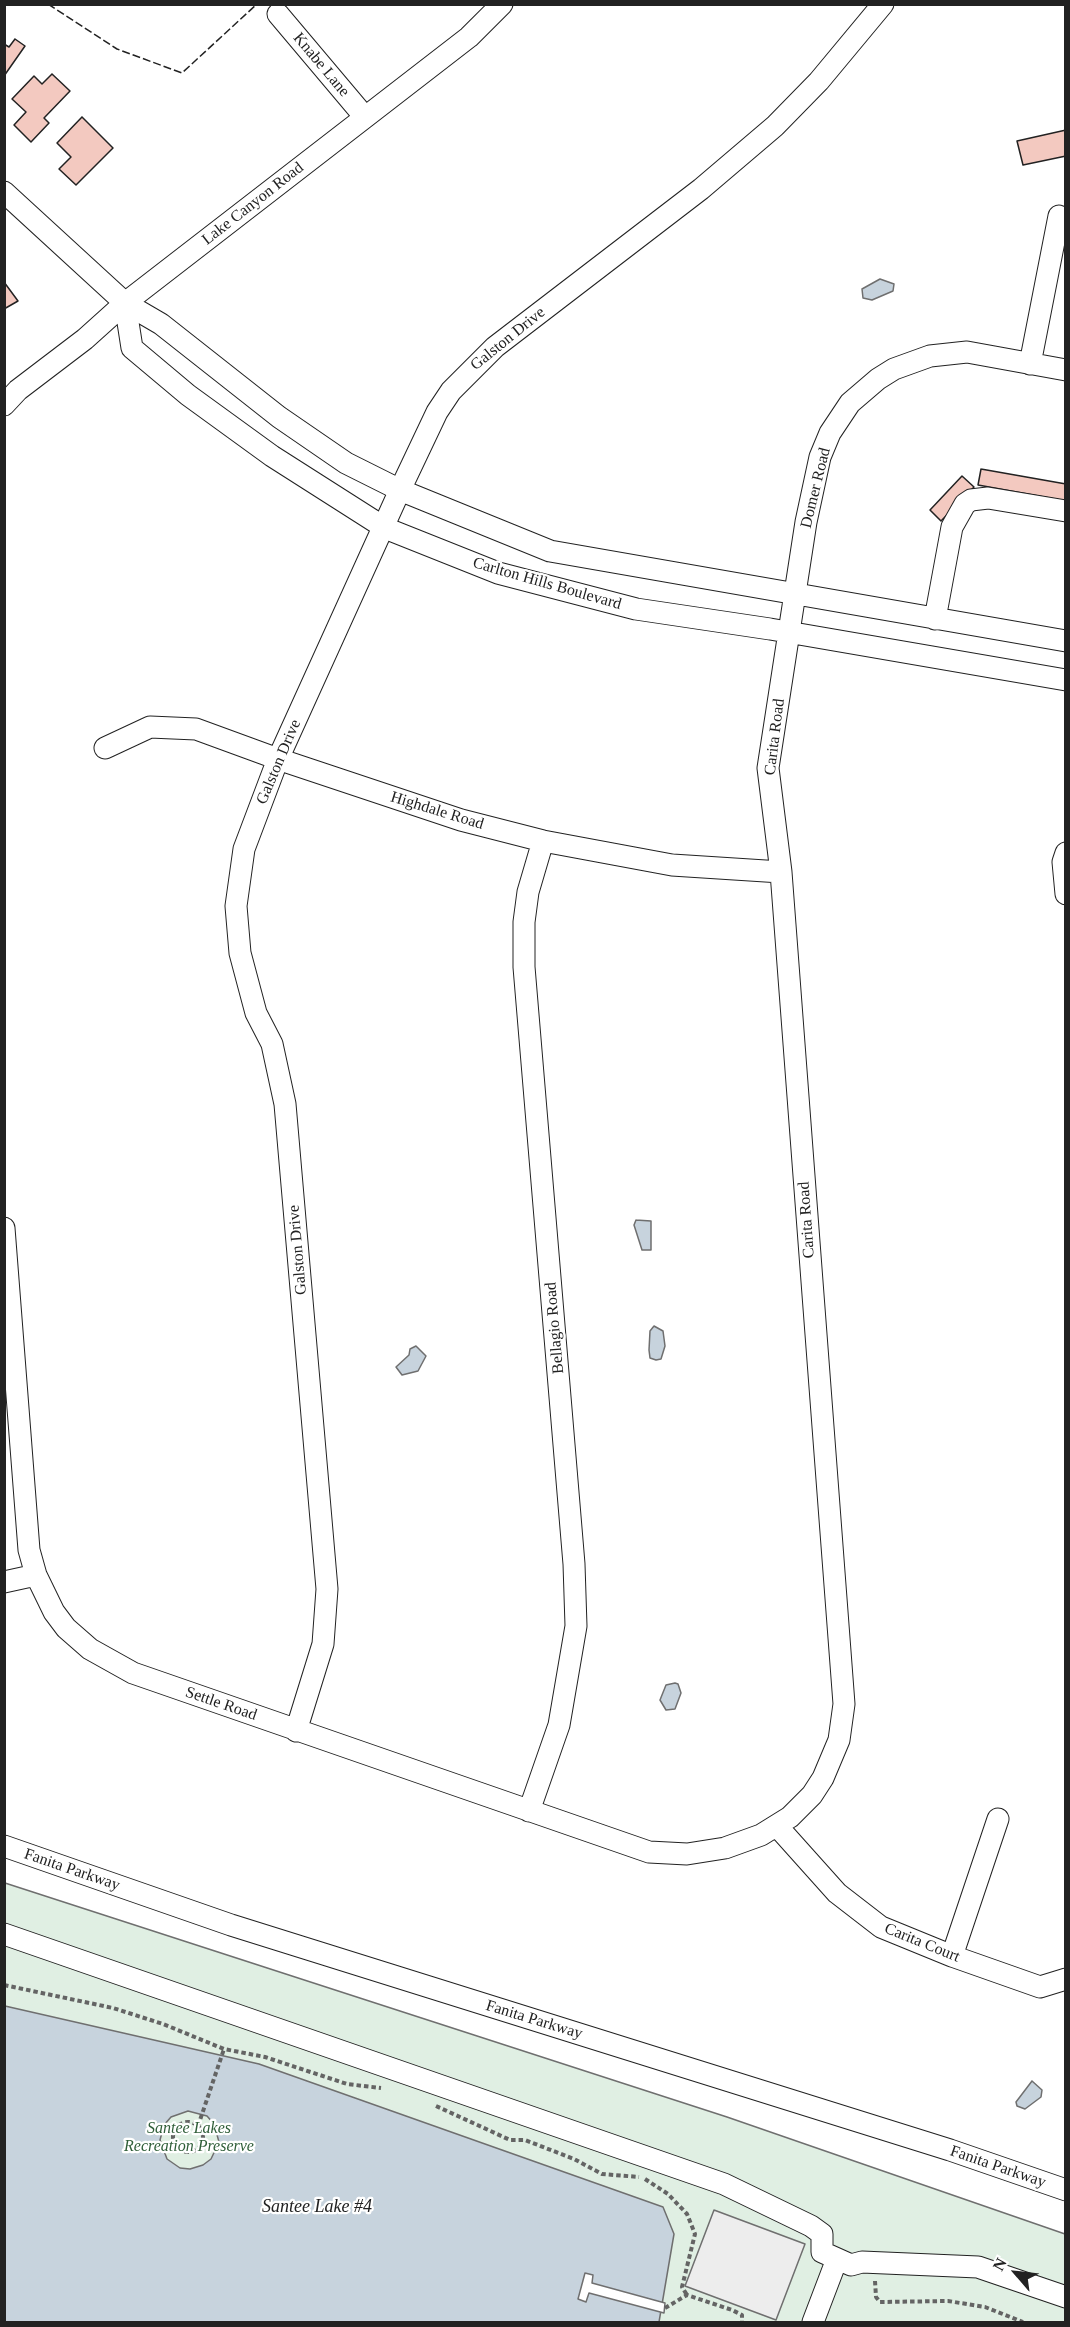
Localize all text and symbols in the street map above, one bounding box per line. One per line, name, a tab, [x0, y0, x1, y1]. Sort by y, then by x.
street label: Knabe Lane	[289, 29, 353, 101]
street label: Lake Canyon Road	[198, 158, 308, 250]
street label: Galston Drive	[467, 303, 549, 375]
street label: Domer Road	[797, 446, 835, 530]
street label: Carlton Hills Boulevard	[470, 554, 624, 614]
street label: Carita Road	[761, 698, 789, 776]
street label: Galston Drive	[253, 717, 305, 807]
street label: Highdale Road	[388, 788, 486, 834]
street label: Carita Road	[795, 1181, 819, 1259]
street label: Galston Drive	[285, 1204, 311, 1296]
street label: Bellagio Road	[541, 1281, 569, 1375]
street label: Settle Road	[183, 1683, 259, 1725]
street label: Fanita Parkway	[22, 1845, 122, 1895]
street label: Carita Court	[882, 1919, 962, 1967]
street label: Fanita Parkway	[483, 1996, 585, 2044]
park label: Santee Lakes Recreation Preserve	[124, 2119, 254, 2157]
street label: Fanita Parkway	[948, 2142, 1048, 2192]
water label: Santee Lake #4	[262, 2196, 372, 2218]
north arrow	[986, 2243, 1046, 2303]
text: N	[989, 2255, 1010, 2273]

